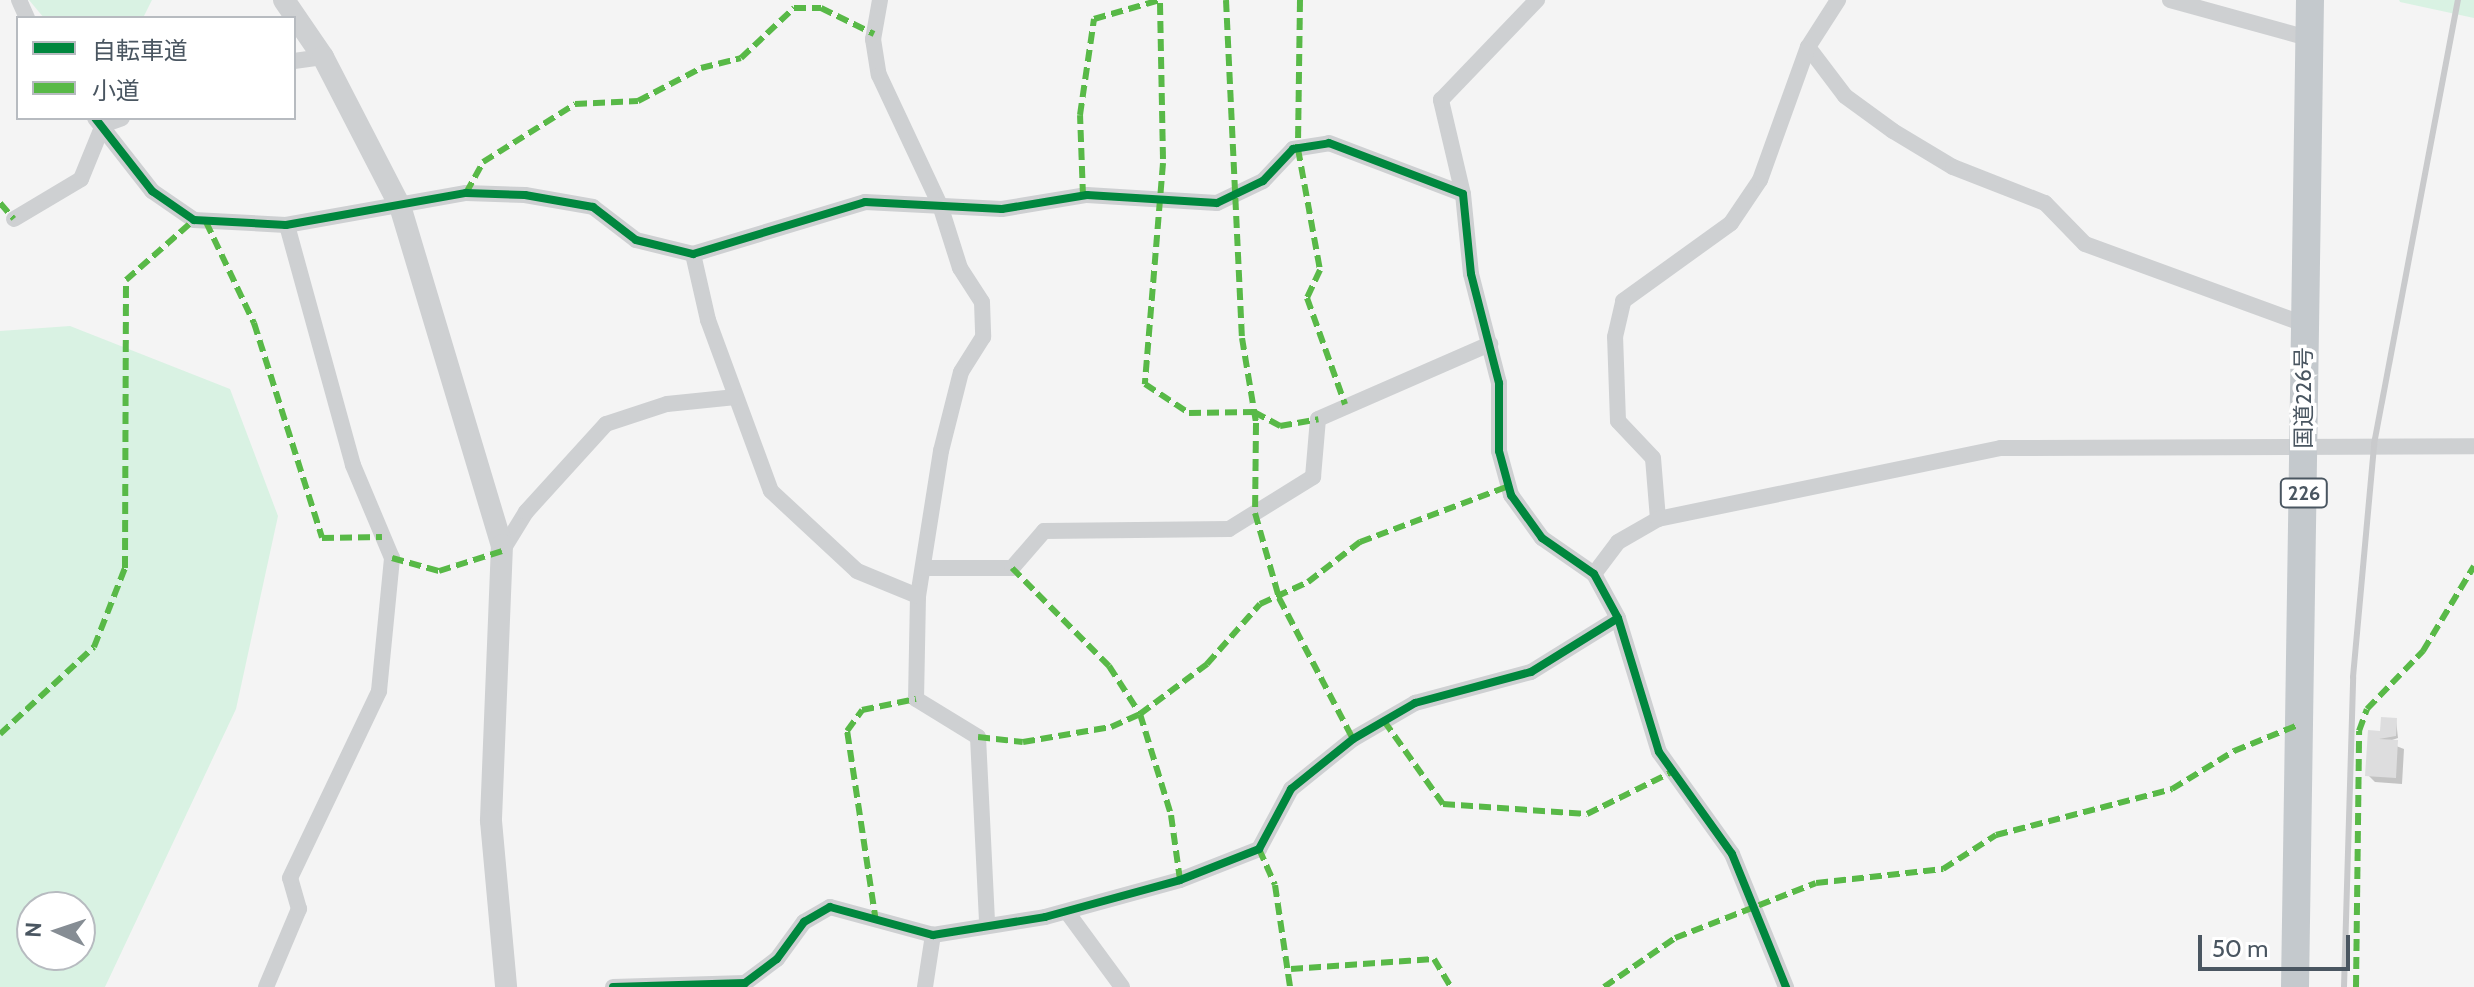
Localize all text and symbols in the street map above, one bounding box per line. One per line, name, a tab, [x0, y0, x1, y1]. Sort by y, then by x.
legend	[16, 16, 296, 120]
text: 自転車道	[92, 36, 188, 65]
text: 小道	[92, 76, 140, 105]
street label: 国道226号	[2291, 347, 2317, 449]
road number: 226	[2278, 477, 2330, 509]
north arrow	[16, 891, 96, 971]
scale bar	[2202, 919, 2354, 969]
text: N	[20, 921, 47, 938]
text: 50 m	[2212, 934, 2268, 963]

